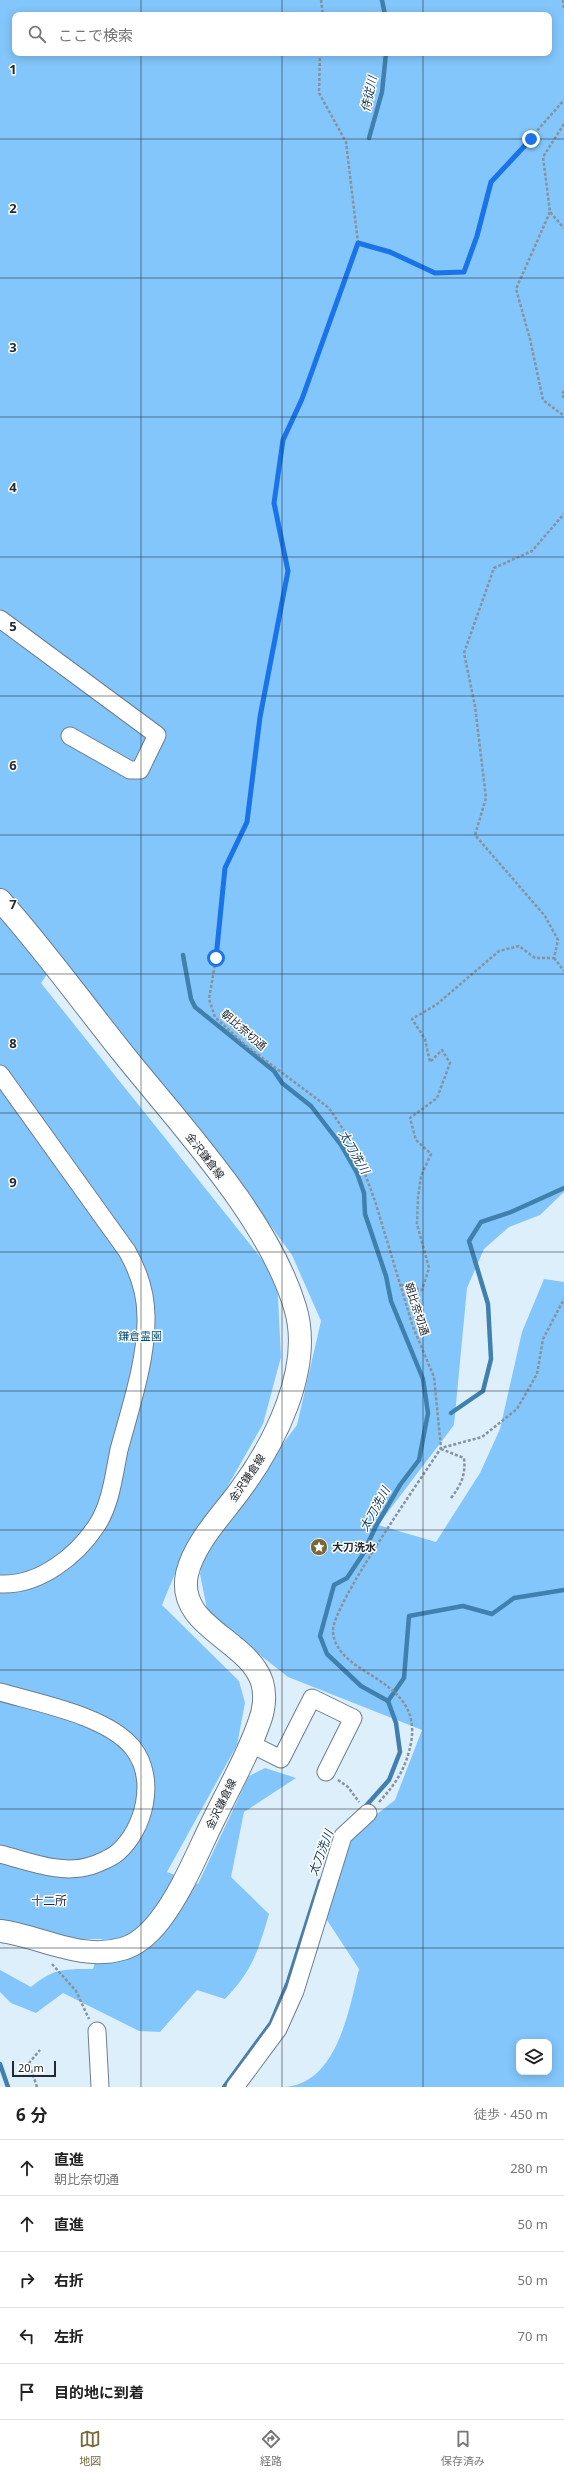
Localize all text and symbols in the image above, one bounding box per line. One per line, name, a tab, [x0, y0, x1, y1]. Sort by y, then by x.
search box	[12, 12, 552, 56]
icon: search	[26, 23, 48, 45]
text: ここで検索	[58, 25, 133, 45]
text: 1	[9, 60, 17, 78]
water label: 侍従川	[356, 73, 381, 113]
route end	[522, 130, 540, 148]
text: 2	[9, 199, 17, 217]
text: 3	[9, 338, 17, 356]
text: 4	[9, 478, 17, 496]
text: 5	[9, 617, 17, 635]
text: 6	[9, 756, 17, 774]
text: 7	[9, 895, 17, 913]
route start	[207, 949, 225, 967]
street label: 朝比奈切通	[219, 1006, 270, 1053]
text: 8	[9, 1034, 17, 1052]
water label: 太刀洗川	[335, 1127, 375, 1179]
street label: 金沢鎌倉線	[183, 1129, 228, 1182]
text: 9	[9, 1173, 17, 1191]
street label: 朝比奈切通	[402, 1280, 433, 1337]
park label: 鎌倉霊園	[118, 1328, 162, 1343]
street label: 金沢鎌倉線	[225, 1451, 268, 1505]
water label: 太刀洗川	[355, 1482, 395, 1534]
place icon: 大刀洗水	[309, 1537, 329, 1557]
place label: 大刀洗水	[332, 1539, 376, 1554]
street label: 金沢鎌倉線	[202, 1776, 239, 1832]
water label: 太刀洗川	[304, 1826, 338, 1878]
district label: 十二所	[31, 1892, 67, 1909]
map controls	[516, 2039, 552, 2075]
button: layers	[516, 2039, 552, 2075]
scale bar	[12, 2059, 56, 2078]
text: 20 m	[18, 2060, 44, 2075]
text: 6 分	[16, 2103, 47, 2126]
text: 徒歩 · 450 m	[474, 2105, 548, 2123]
text: 直進	[54, 2149, 84, 2169]
icon: ahead	[16, 2157, 38, 2179]
text: 280 m	[510, 2159, 548, 2177]
text: 朝比奈切通	[54, 2170, 119, 2188]
icon: ahead	[16, 2213, 38, 2235]
text: 直進	[54, 2214, 84, 2234]
text: 50 m	[518, 2215, 548, 2233]
icon: right	[16, 2269, 38, 2291]
text: 右折	[54, 2270, 84, 2290]
text: 50 m	[518, 2271, 548, 2289]
icon: left	[16, 2325, 38, 2347]
text: 左折	[54, 2326, 84, 2346]
text: 70 m	[518, 2327, 548, 2345]
icon: arrive	[16, 2381, 38, 2403]
text: 目的地に到着	[54, 2382, 144, 2402]
tab: 地図	[79, 2428, 101, 2468]
tab: 経路	[260, 2428, 282, 2468]
tab: 保存済み	[441, 2428, 485, 2468]

